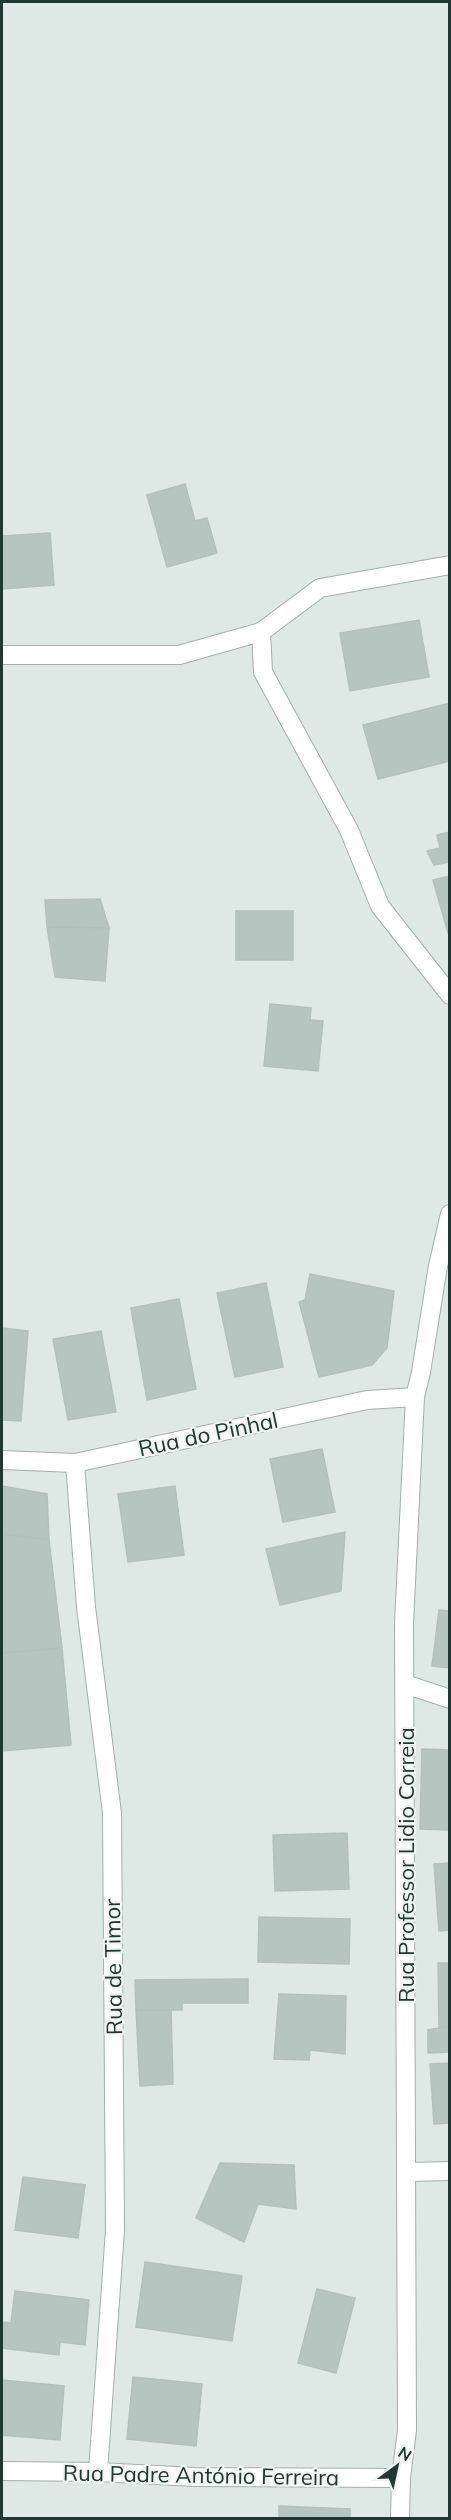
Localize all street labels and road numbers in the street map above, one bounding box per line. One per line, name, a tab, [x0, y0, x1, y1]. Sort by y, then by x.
street label: Rua do Pinhal	[136, 1406, 280, 1462]
street label: Rua Professor Lidio Correia	[392, 1727, 420, 2003]
street label: Rua de Timor	[98, 1899, 128, 2035]
street label: Rua Padre António Ferreira	[63, 2459, 339, 2491]

